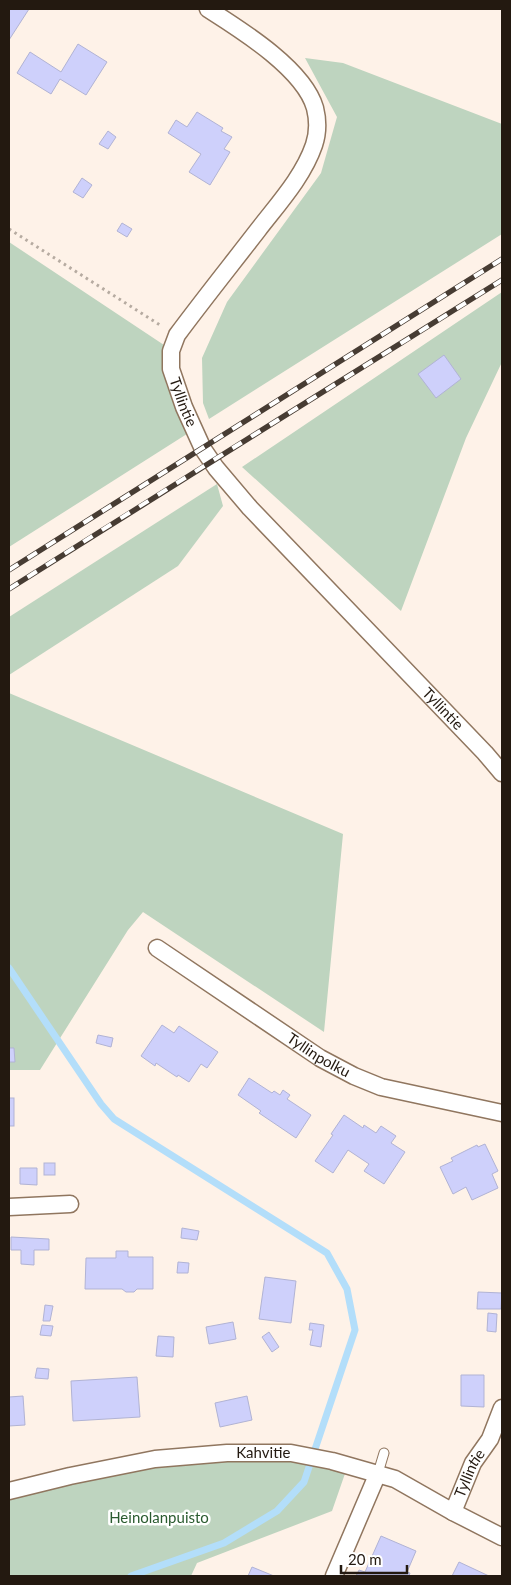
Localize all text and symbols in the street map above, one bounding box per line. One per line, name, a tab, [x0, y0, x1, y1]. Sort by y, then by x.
street label: Tyllintie	[167, 375, 202, 429]
street label: Tyllintie	[419, 683, 468, 733]
street label: Tyllinpolku	[284, 1028, 354, 1080]
street label: Kahvitie	[236, 1443, 290, 1461]
street label: Tyllintie	[450, 1445, 488, 1500]
park label: Heinolanpuisto	[109, 1508, 209, 1526]
scale bar	[341, 1542, 407, 1574]
text: 20 m	[348, 1550, 382, 1568]

